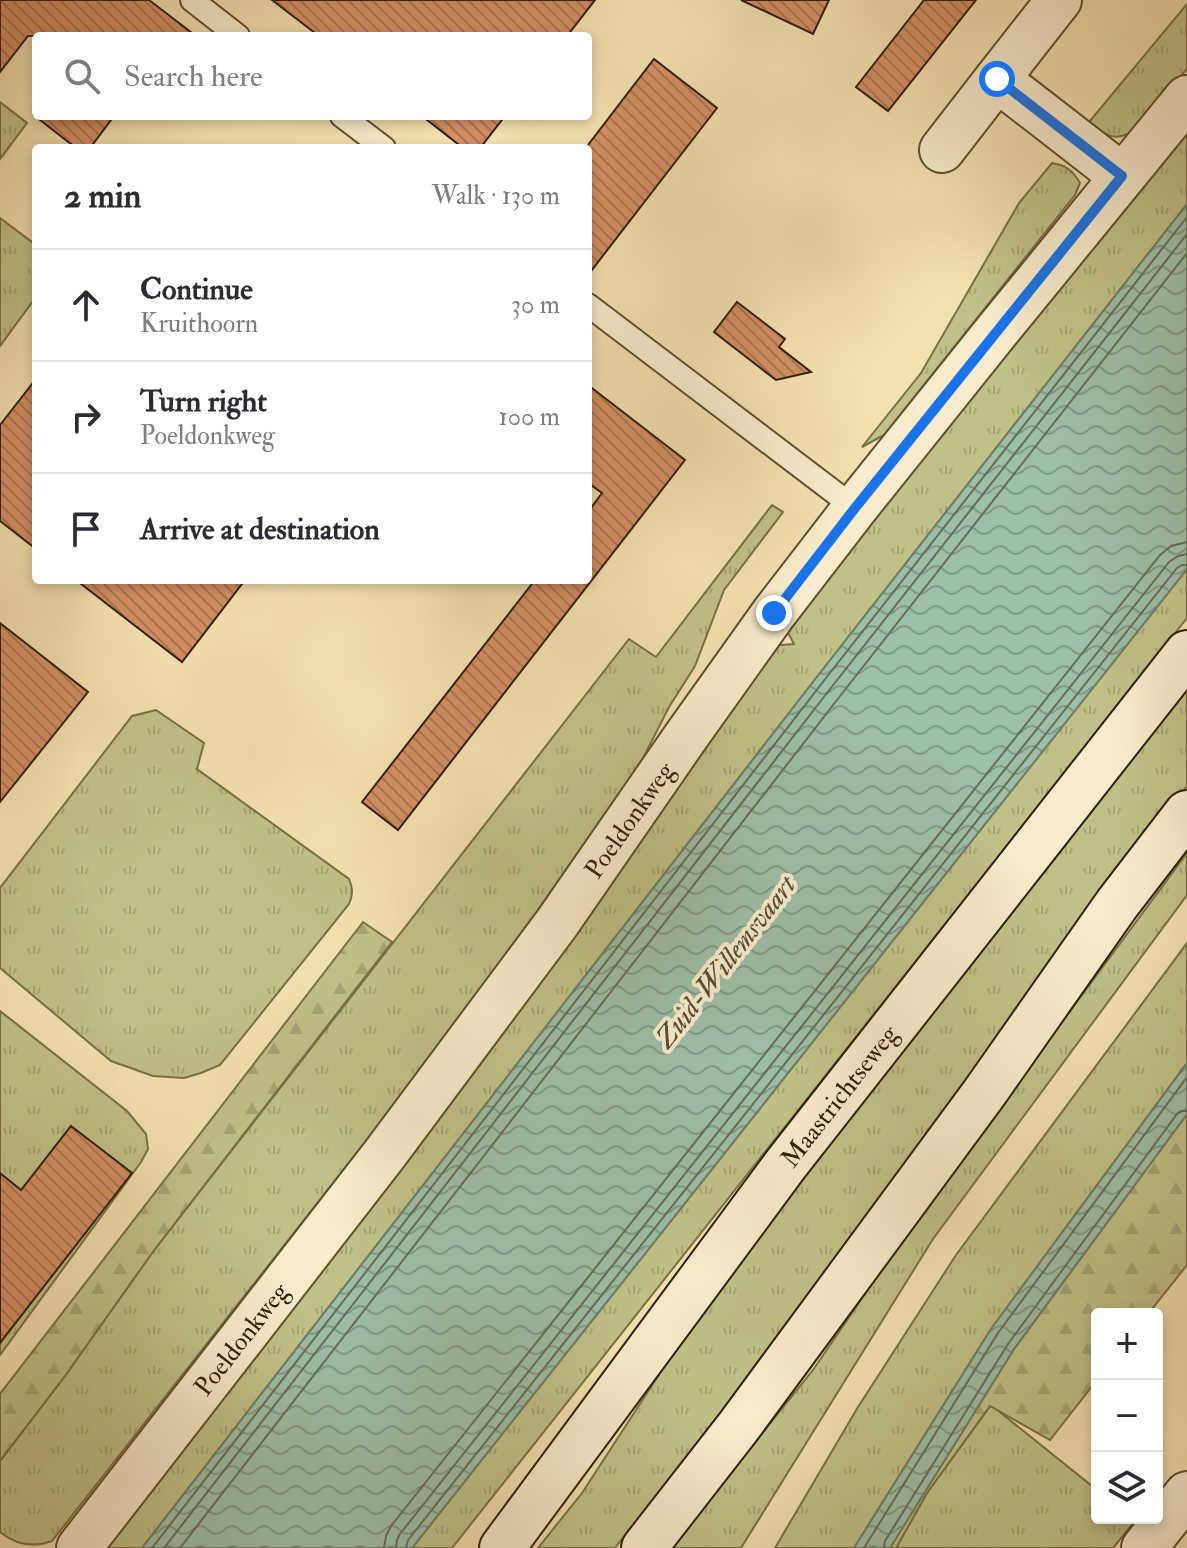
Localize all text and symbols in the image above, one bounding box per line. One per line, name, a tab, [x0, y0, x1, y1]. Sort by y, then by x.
search box	[32, 32, 592, 120]
icon: search	[60, 54, 104, 98]
text: Search here	[124, 58, 263, 95]
route start	[979, 61, 1015, 97]
text: 2 min	[64, 175, 141, 218]
text: Walk · 130 m	[432, 180, 560, 212]
text: Continue	[140, 271, 253, 308]
icon: ahead	[64, 283, 108, 327]
text: 30 m	[511, 289, 560, 321]
text: Kruithoorn	[140, 308, 258, 340]
text: Turn right	[140, 383, 267, 420]
icon: right	[64, 395, 108, 439]
text: 100 m	[499, 401, 560, 433]
text: Poeldonkweg	[140, 420, 275, 452]
icon: arrive	[64, 507, 108, 551]
text: Arrive at destination	[140, 511, 380, 548]
route end	[756, 595, 792, 631]
street label: Poeldonkweg	[578, 755, 682, 885]
water label: Zuid-Willemsvaart	[647, 867, 805, 1057]
street label: Maastrichtseweg	[774, 1018, 906, 1174]
street label: Poeldonkweg	[188, 1276, 297, 1403]
map controls	[1091, 1308, 1163, 1524]
button: +	[1091, 1308, 1163, 1380]
button: −	[1091, 1380, 1163, 1452]
button: layers	[1091, 1452, 1163, 1524]

